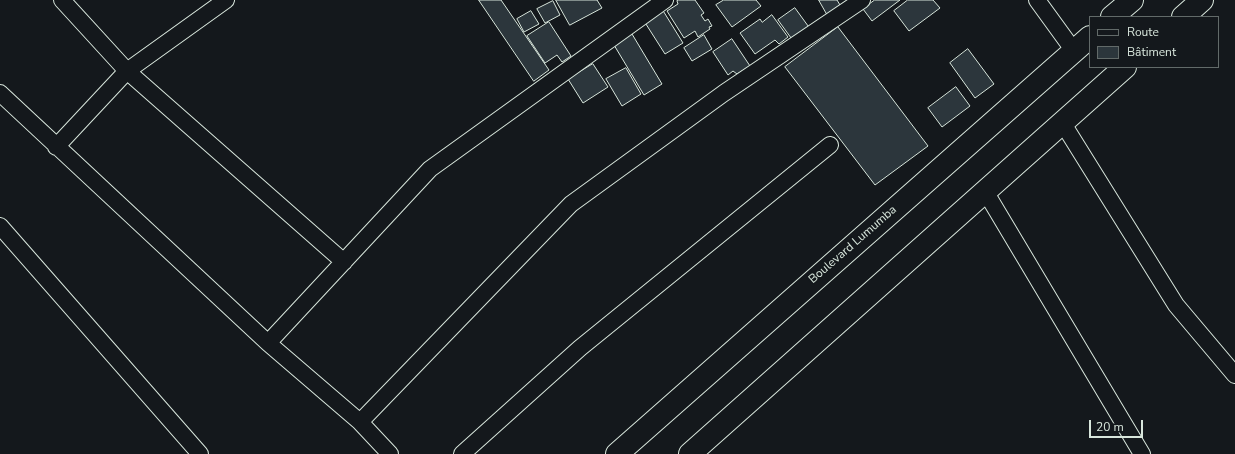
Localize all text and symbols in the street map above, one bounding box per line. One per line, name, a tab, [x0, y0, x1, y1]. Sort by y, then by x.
legend	[1089, 16, 1219, 68]
text: Route	[1127, 24, 1159, 40]
text: Bâtiment	[1127, 44, 1176, 60]
street label: Boulevard Lumumba	[806, 203, 900, 287]
scale bar	[1091, 412, 1145, 438]
text: 20 m	[1096, 419, 1124, 435]

